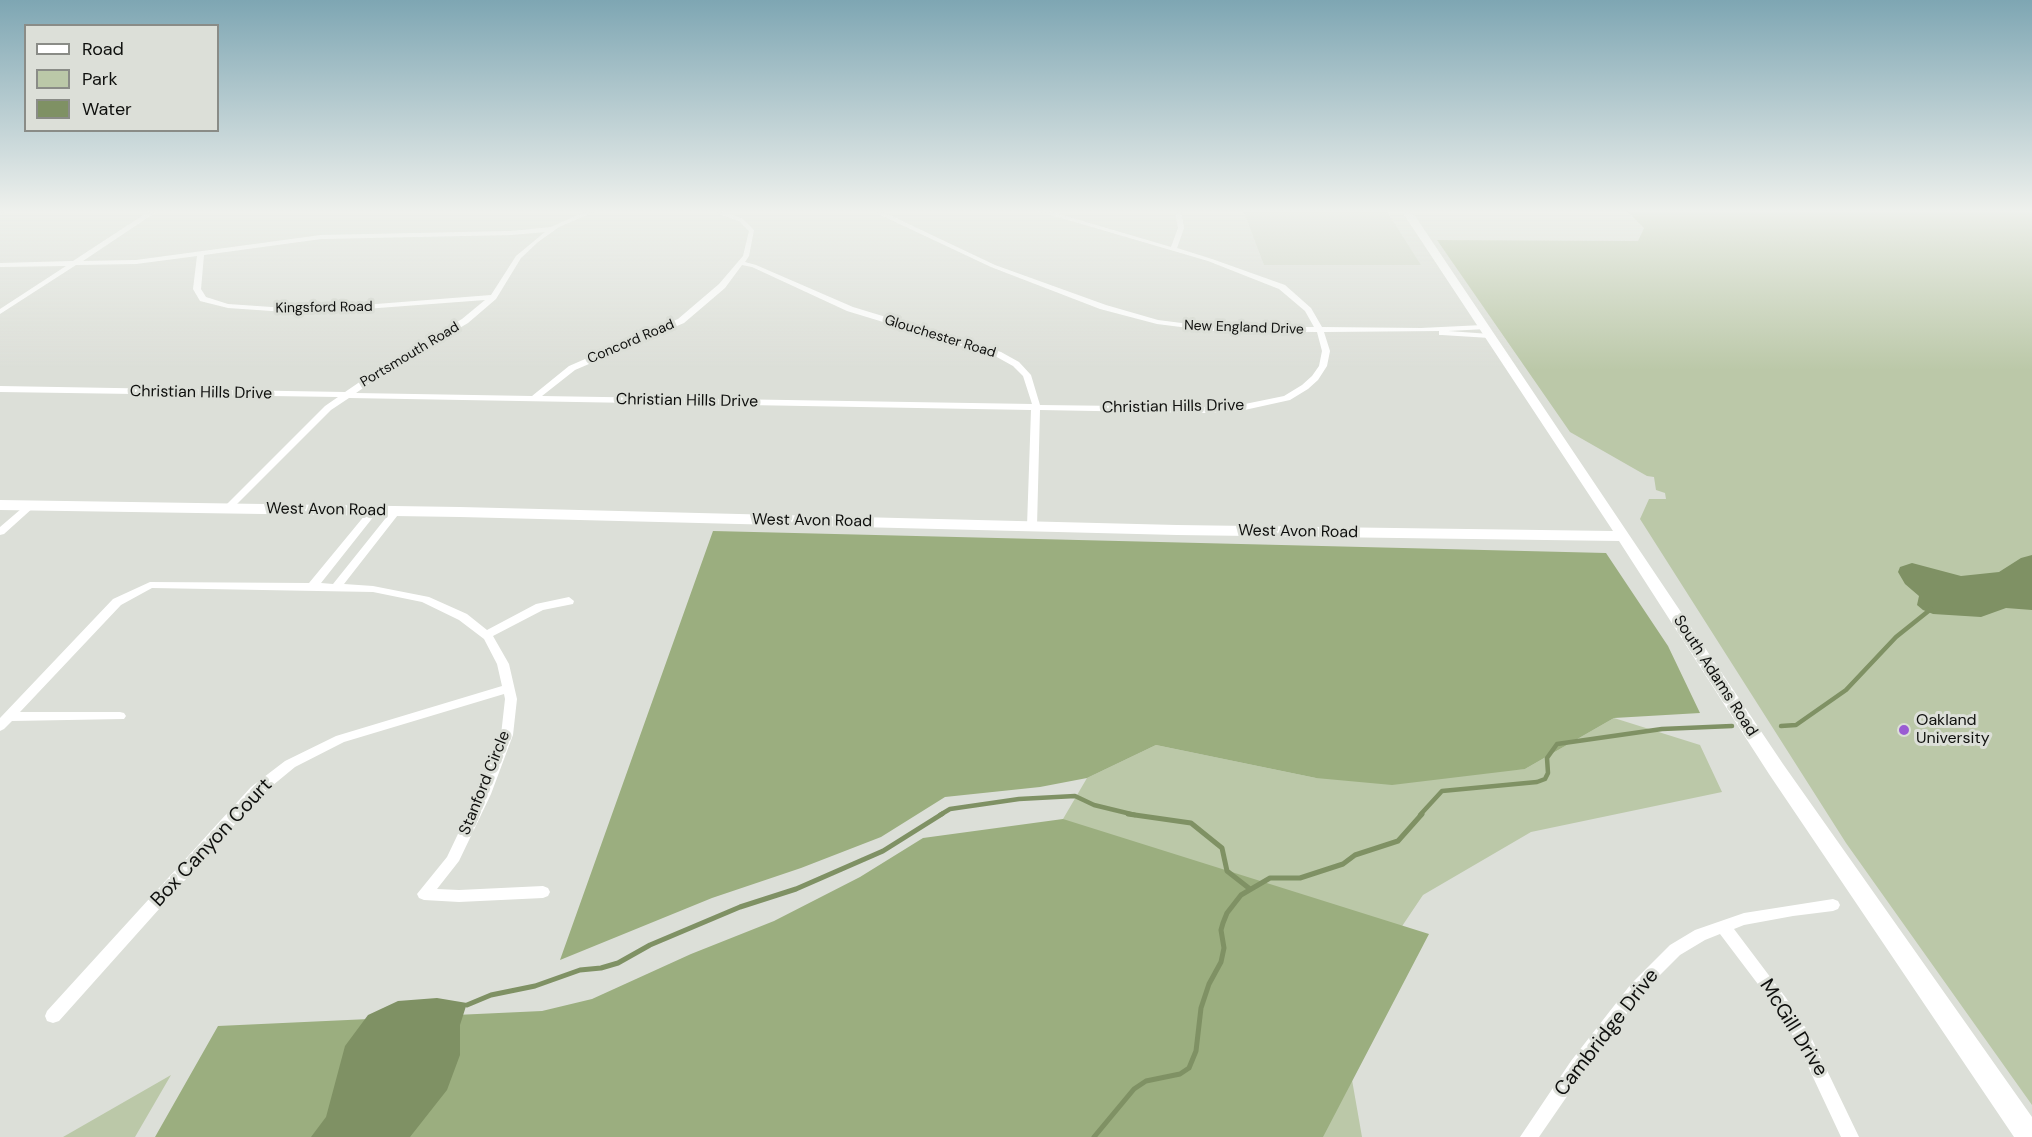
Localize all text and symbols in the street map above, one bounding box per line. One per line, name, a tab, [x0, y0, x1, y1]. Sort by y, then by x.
legend	[24, 24, 219, 132]
text: Road	[82, 37, 124, 61]
text: Park	[82, 67, 118, 91]
text: Water	[82, 97, 132, 121]
street label: Kingsford Road	[275, 299, 373, 317]
street label: Glouchester Road	[882, 312, 998, 362]
street label: Concord Road	[585, 316, 677, 368]
street label: New England Drive	[1184, 318, 1304, 338]
street label: Portsmouth Road	[358, 319, 462, 391]
street label: Christian Hills Drive	[130, 382, 272, 404]
street label: Christian Hills Drive	[616, 390, 758, 412]
street label: Christian Hills Drive	[1102, 396, 1244, 418]
street label: West Avon Road	[266, 499, 386, 521]
street label: West Avon Road	[752, 510, 872, 532]
street label: West Avon Road	[1238, 521, 1358, 543]
street label: South Adams Road	[1669, 612, 1761, 740]
place label: Oakland University	[1916, 711, 1990, 749]
marker: Oakland University	[1897, 723, 1911, 737]
street label: Stanford Circle	[455, 728, 515, 838]
street label: Box Canyon Court	[146, 774, 278, 912]
street label: Cambridge Drive	[1550, 965, 1664, 1101]
street label: McGill Drive	[1754, 975, 1832, 1081]

